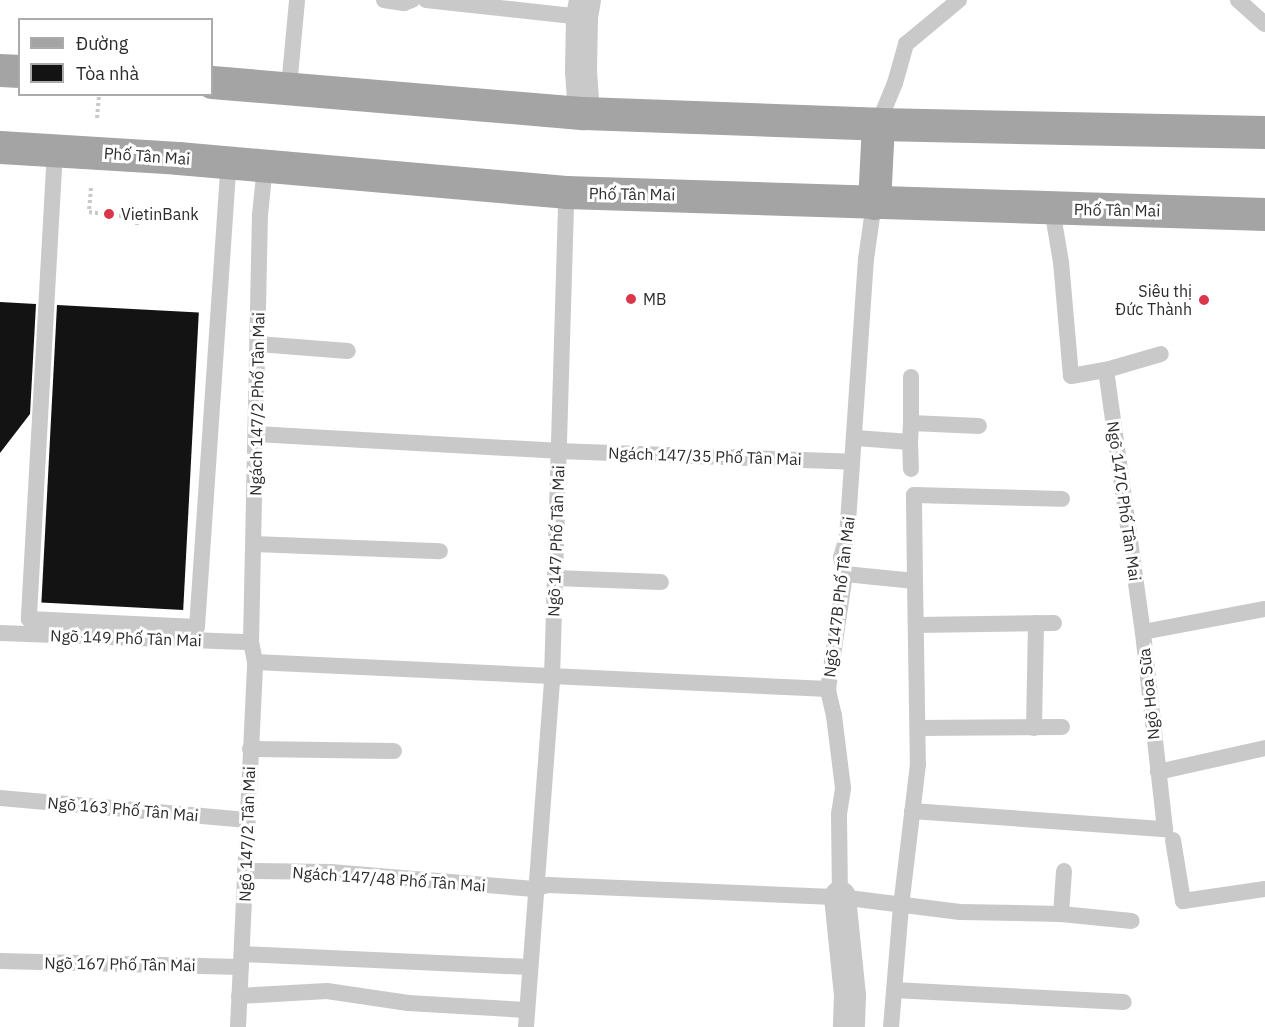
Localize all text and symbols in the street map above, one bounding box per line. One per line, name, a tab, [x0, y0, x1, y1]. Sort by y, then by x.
legend	[18, 18, 213, 96]
text: Đường	[76, 32, 128, 55]
text: Tòa nhà	[76, 62, 139, 85]
street label: Phố Tân Mai	[103, 143, 191, 169]
street label: Phố Tân Mai	[589, 184, 675, 204]
street label: Phố Tân Mai	[1074, 200, 1160, 220]
place label: VietinBank	[121, 204, 199, 224]
marker: VietinBank	[102, 207, 116, 221]
place label: Siêu thị Đức Thành	[1115, 281, 1192, 319]
place label: MB	[643, 289, 666, 309]
marker: MB	[624, 292, 638, 306]
marker: Siêu thị Đức Thành	[1197, 293, 1211, 307]
street label: Ngách 147/2 Phố Tân Mai	[246, 312, 268, 496]
street label: Ngõ 147C Phố Tân Mai	[1103, 420, 1145, 582]
street label: Ngách 147/35 Phố Tân Mai	[608, 443, 802, 469]
street label: Ngõ 147 Phố Tân Mai	[544, 465, 568, 617]
street label: Ngõ 147B Phố Tân Mai	[820, 515, 858, 679]
street label: Ngõ 149 Phố Tân Mai	[50, 626, 202, 650]
street label: Ngõ Hoa Sữa	[1135, 647, 1163, 741]
street label: Ngõ 147/2 Tân Mai	[235, 766, 259, 902]
street label: Ngõ 163 Phố Tân Mai	[47, 793, 199, 825]
street label: Ngách 147/48 Phố Tân Mai	[292, 863, 486, 895]
street label: Ngõ 167 Phố Tân Mai	[44, 953, 196, 975]

